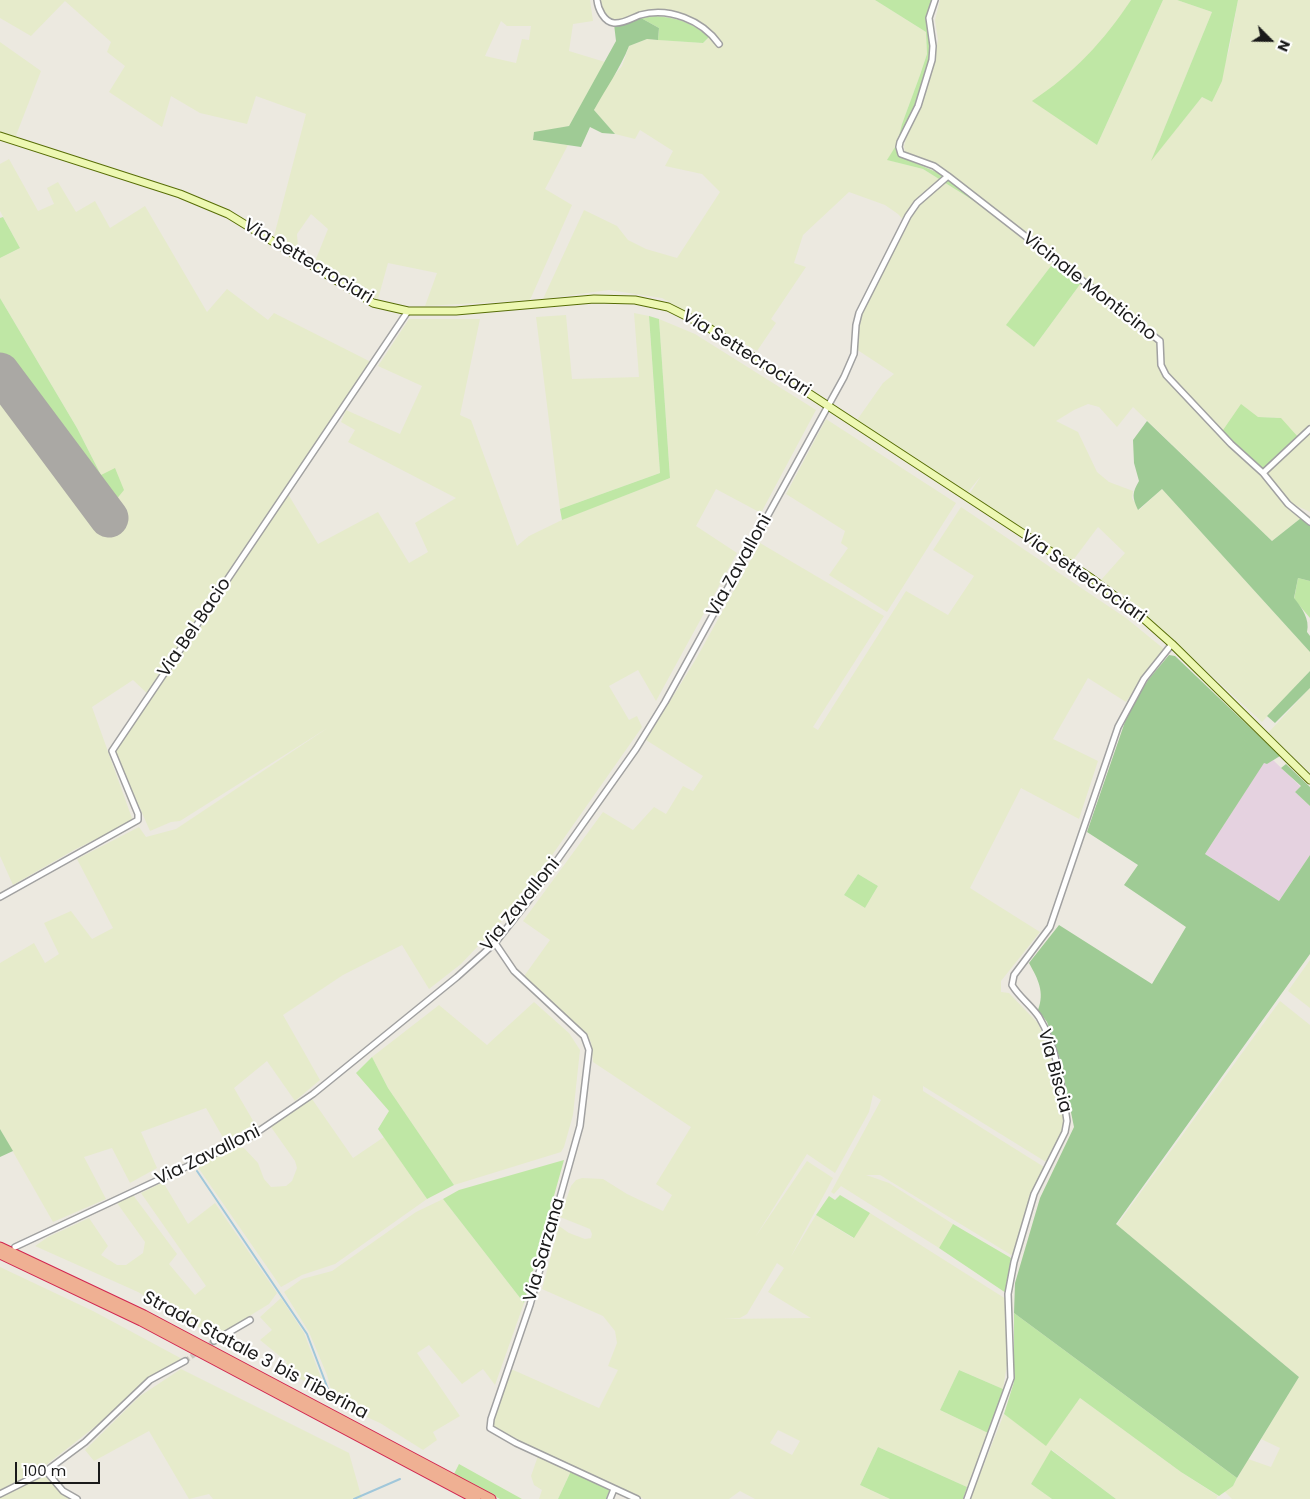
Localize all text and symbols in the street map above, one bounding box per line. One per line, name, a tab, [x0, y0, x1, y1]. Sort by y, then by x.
north arrow	[1245, 15, 1295, 65]
text: N	[1273, 37, 1295, 55]
street label: Via Settecrociari	[239, 215, 377, 309]
street label: Vicinale Monticino	[1018, 228, 1160, 346]
street label: Via Settecrociari	[678, 306, 814, 402]
street label: Via Zavalloni	[703, 511, 777, 621]
street label: Via Settecrociari	[1016, 526, 1150, 628]
street label: Via Bel Bacio	[154, 574, 236, 682]
street label: Via Zavalloni	[477, 854, 565, 956]
street label: Via Biscia	[1032, 1027, 1076, 1115]
street label: Via Zavalloni	[152, 1121, 264, 1191]
street label: Via Sarzana	[520, 1196, 570, 1304]
street label: Strada Statale 3 bis Tiberina	[139, 1287, 371, 1425]
scale bar	[18, 1452, 102, 1484]
text: 100 m	[23, 1460, 66, 1481]

